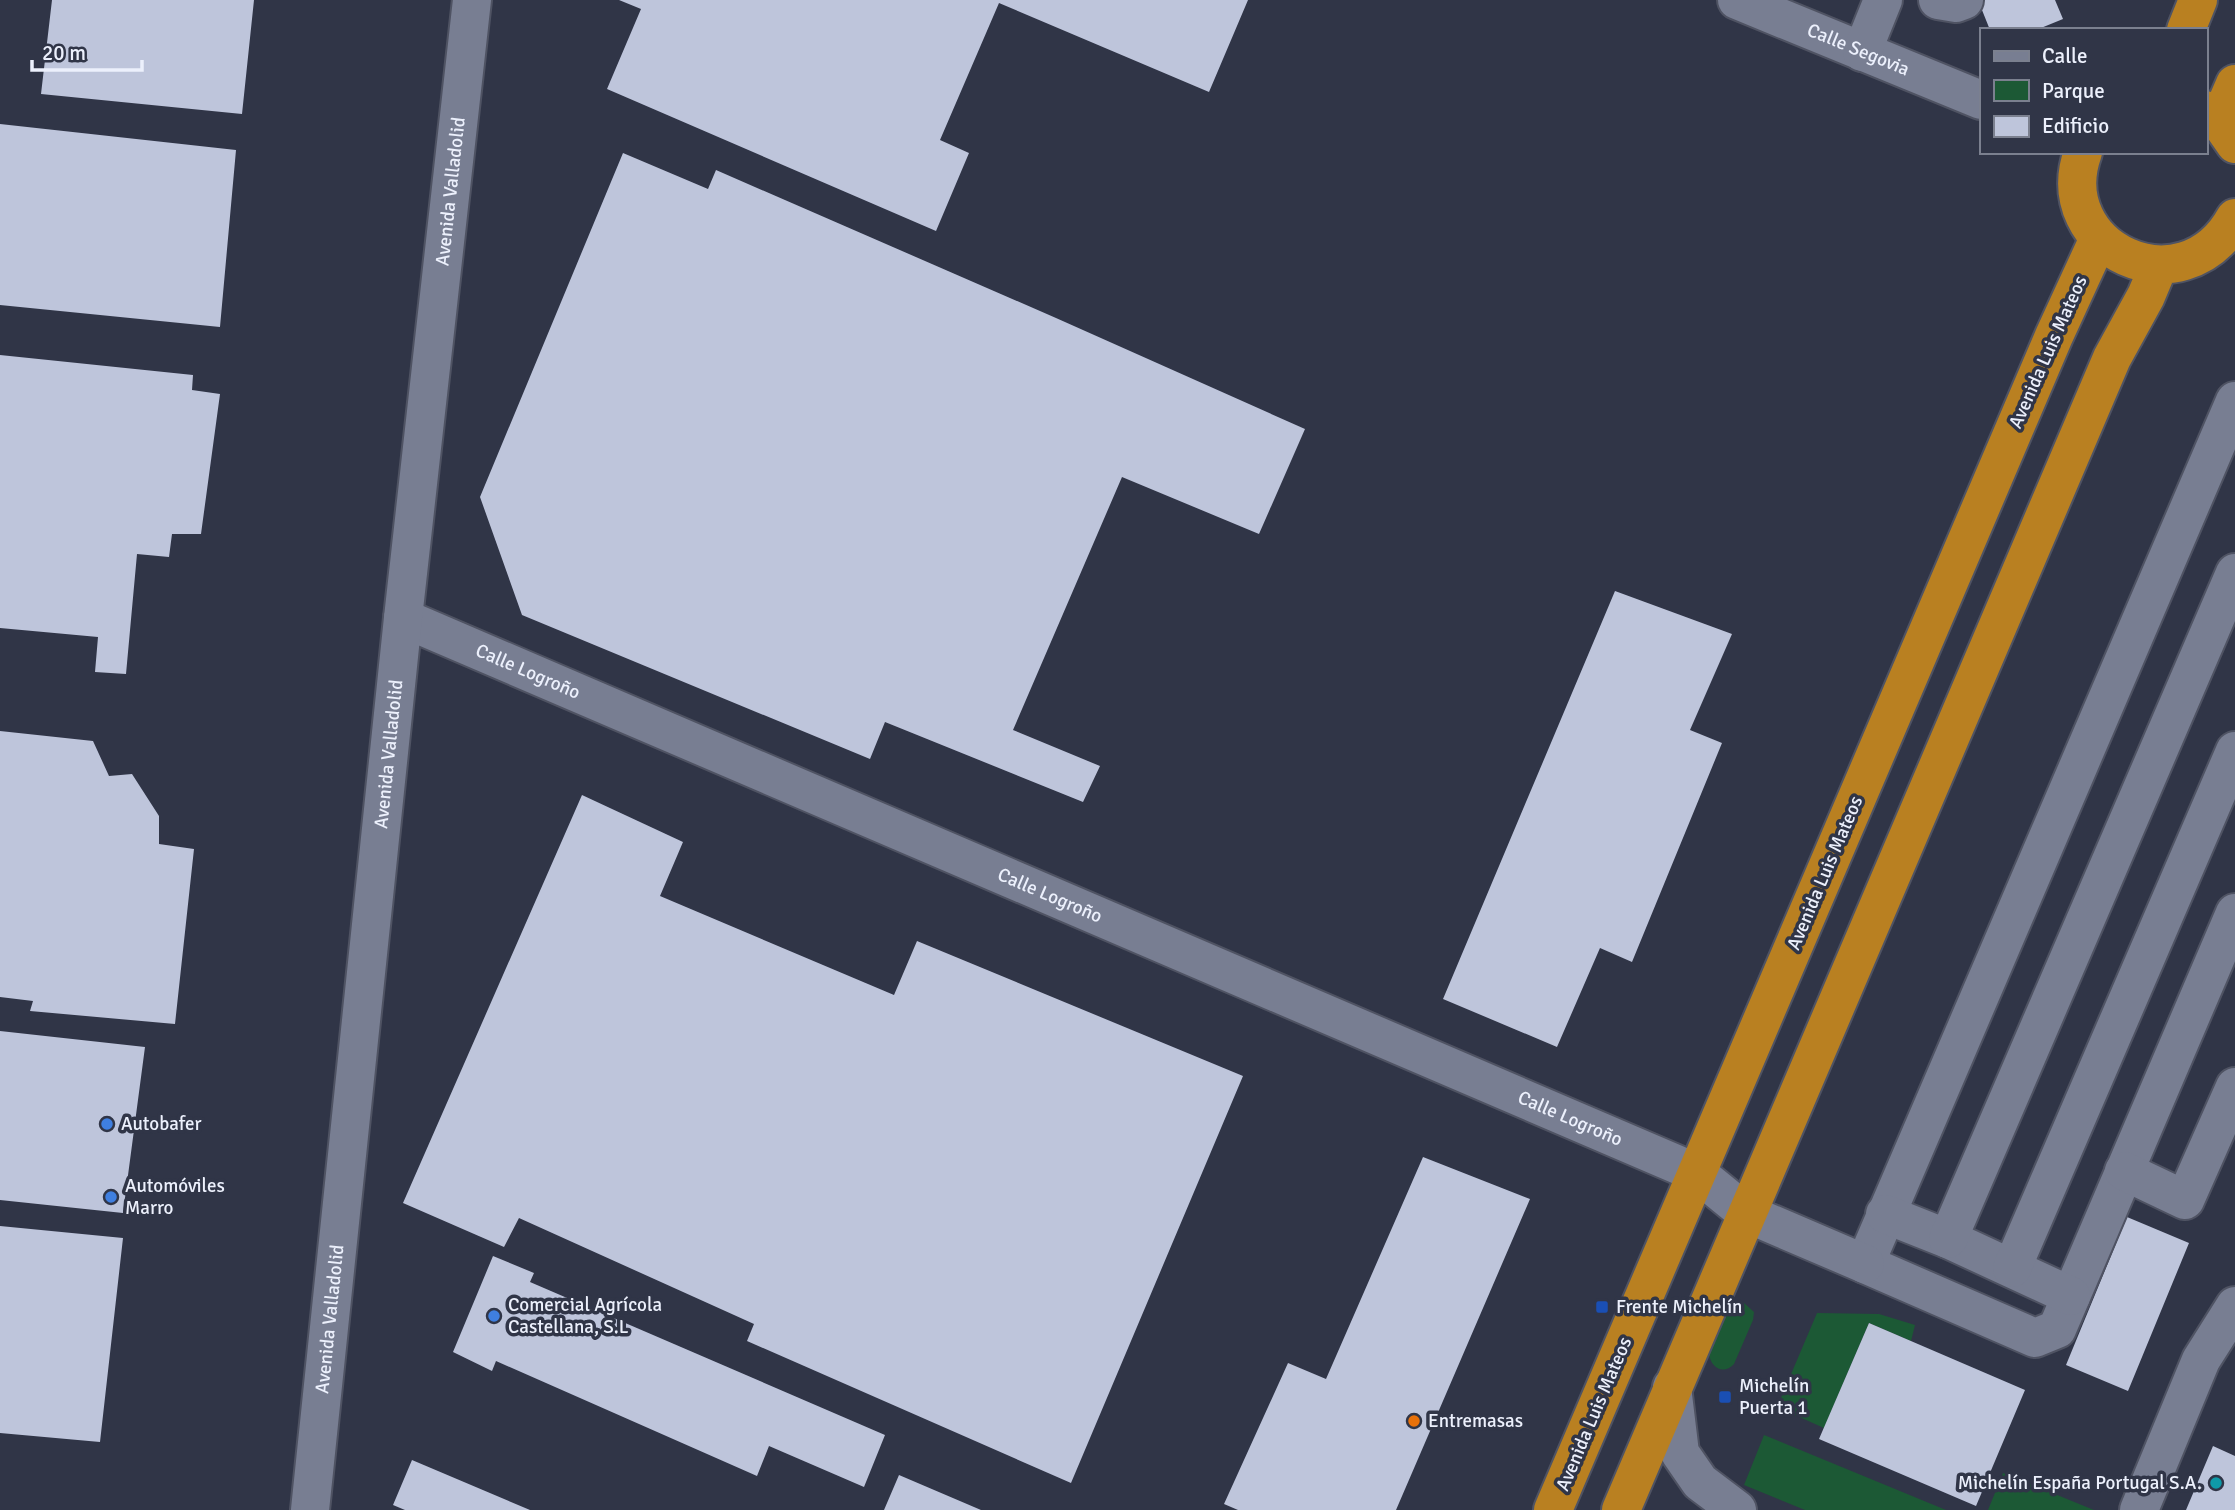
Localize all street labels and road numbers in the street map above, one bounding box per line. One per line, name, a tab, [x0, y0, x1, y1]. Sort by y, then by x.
street label: Calle Segovia	[1803, 18, 1913, 81]
street label: Avenida Valladolid	[430, 116, 471, 267]
street label: Avenida Luis Mateos	[2003, 272, 2093, 432]
street label: Calle Logroño	[472, 639, 584, 705]
street label: Avenida Valladolid	[369, 678, 409, 830]
street label: Avenida Luis Mateos	[1782, 792, 1868, 954]
street label: Calle Logroño	[994, 862, 1106, 929]
street label: Calle Logroño	[1514, 1086, 1626, 1152]
street label: Avenida Valladolid	[310, 1243, 350, 1395]
street label: Avenida Luis Mateos	[1551, 1333, 1637, 1495]

